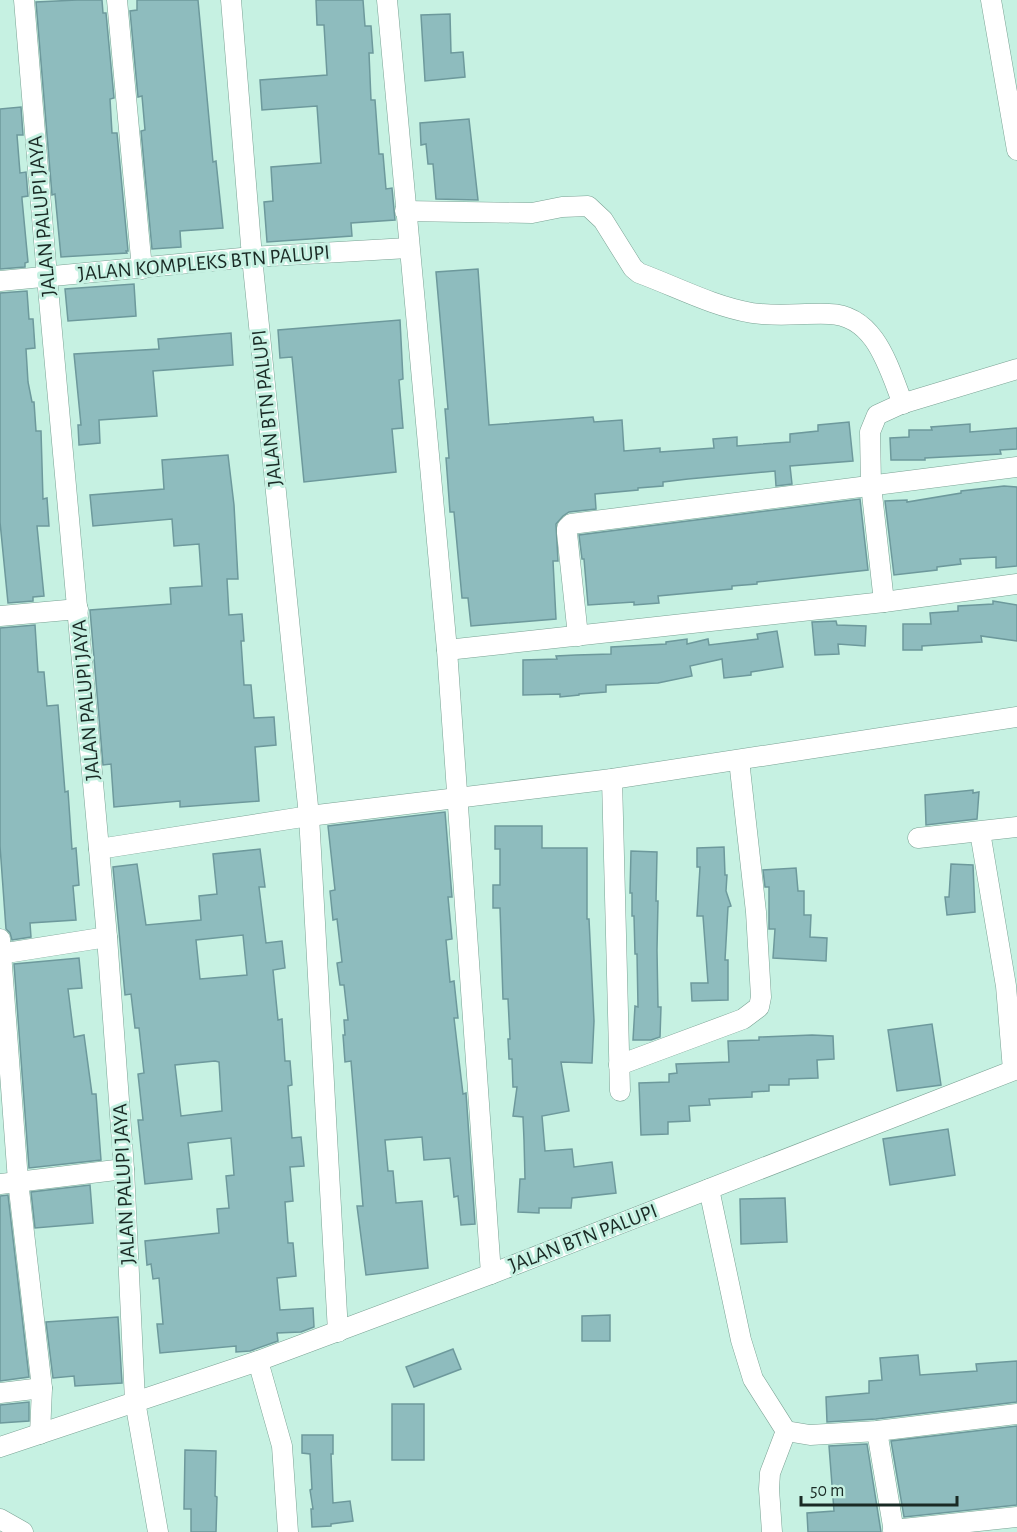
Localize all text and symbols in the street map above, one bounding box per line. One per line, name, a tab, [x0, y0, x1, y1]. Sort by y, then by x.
street label: JALAN PALUPI JAYA	[25, 135, 59, 297]
street label: JALAN KOMPLEKS BTN PALUPI	[77, 242, 331, 284]
street label: JALAN BTN PALUPI	[248, 329, 286, 487]
street label: JALAN PALUPI JAYA	[69, 619, 103, 781]
street label: JALAN PALUPI JAYA	[109, 1103, 139, 1265]
street label: JALAN BTN PALUPI	[506, 1200, 660, 1276]
scale bar	[801, 1469, 957, 1507]
text: 50 m	[810, 1482, 844, 1500]

